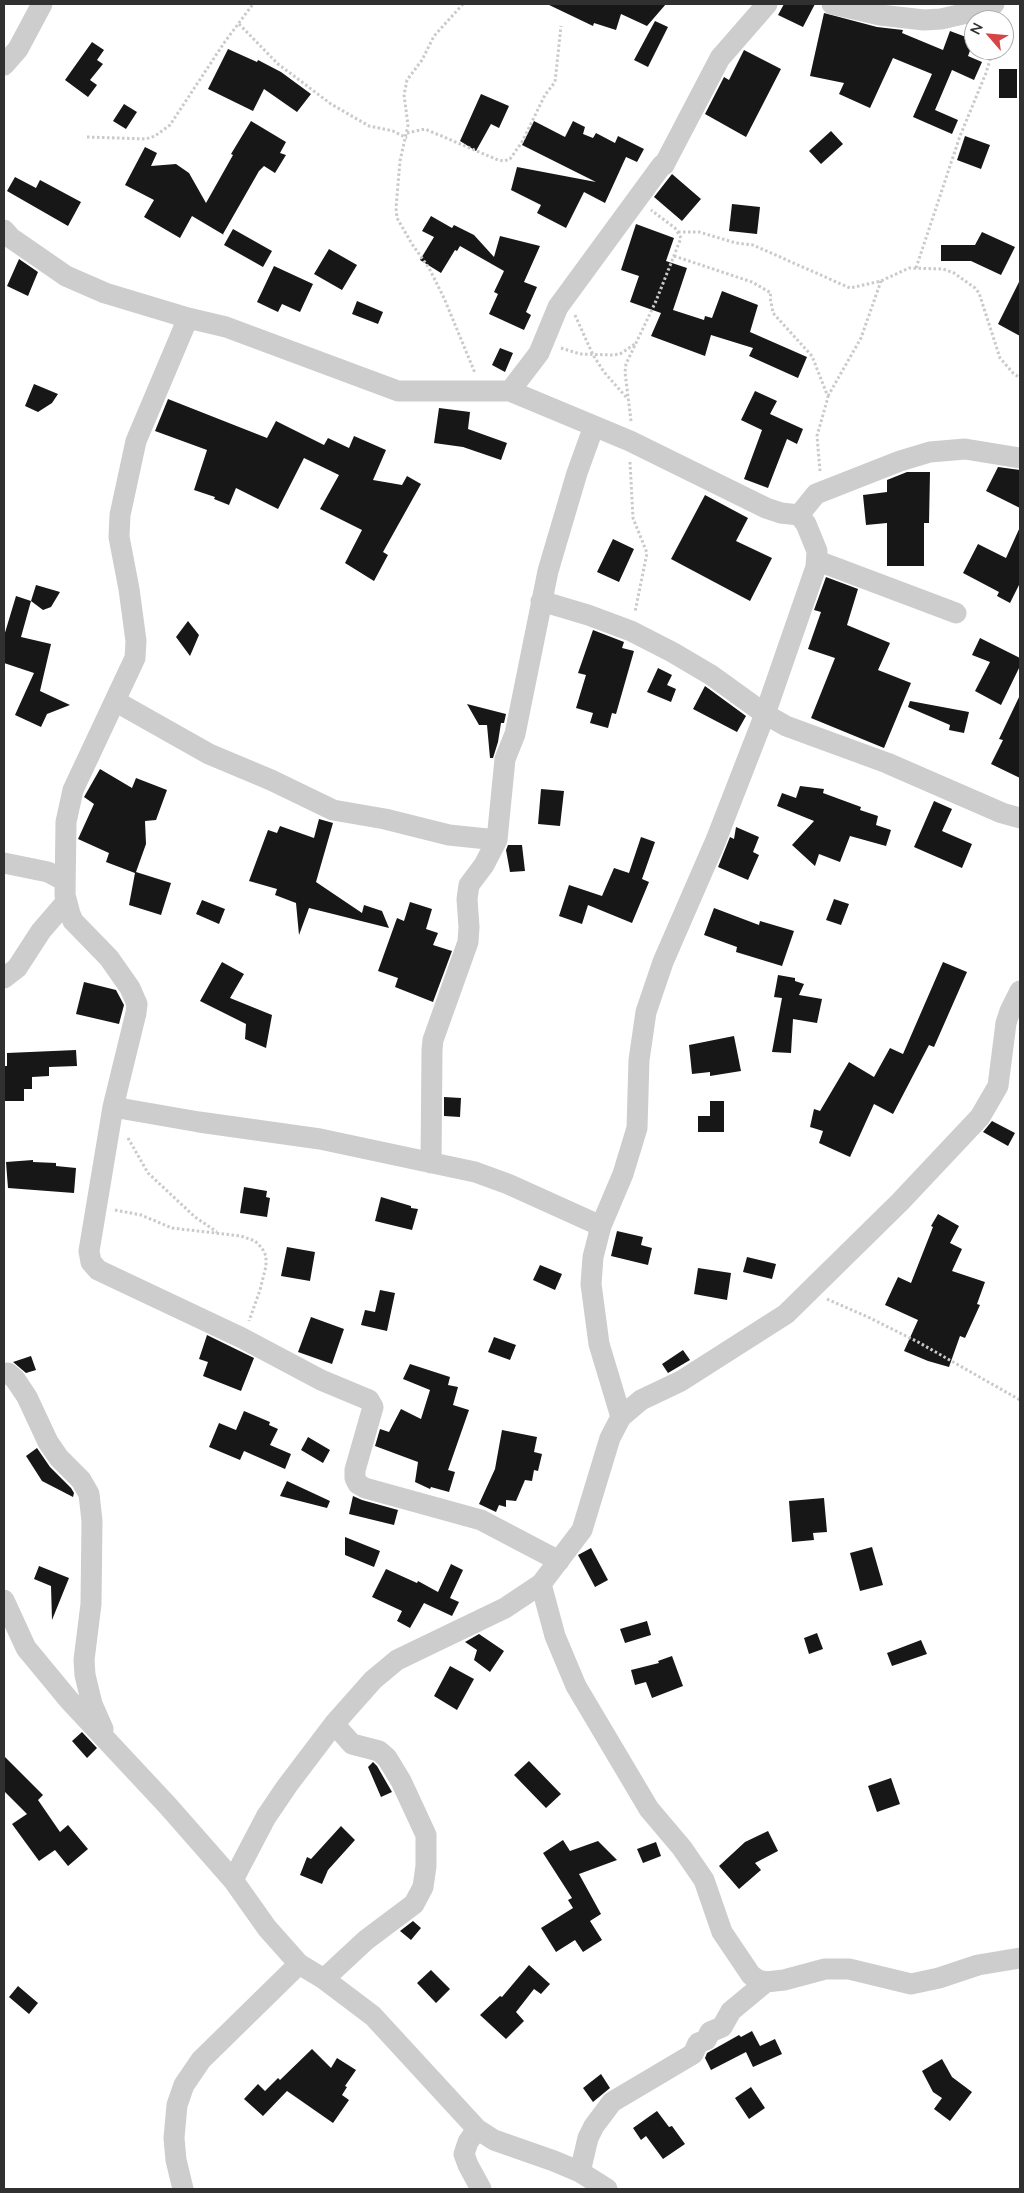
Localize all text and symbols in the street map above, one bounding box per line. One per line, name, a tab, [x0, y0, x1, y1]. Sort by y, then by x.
north arrow	[964, 10, 1014, 60]
text: N	[966, 20, 986, 37]

